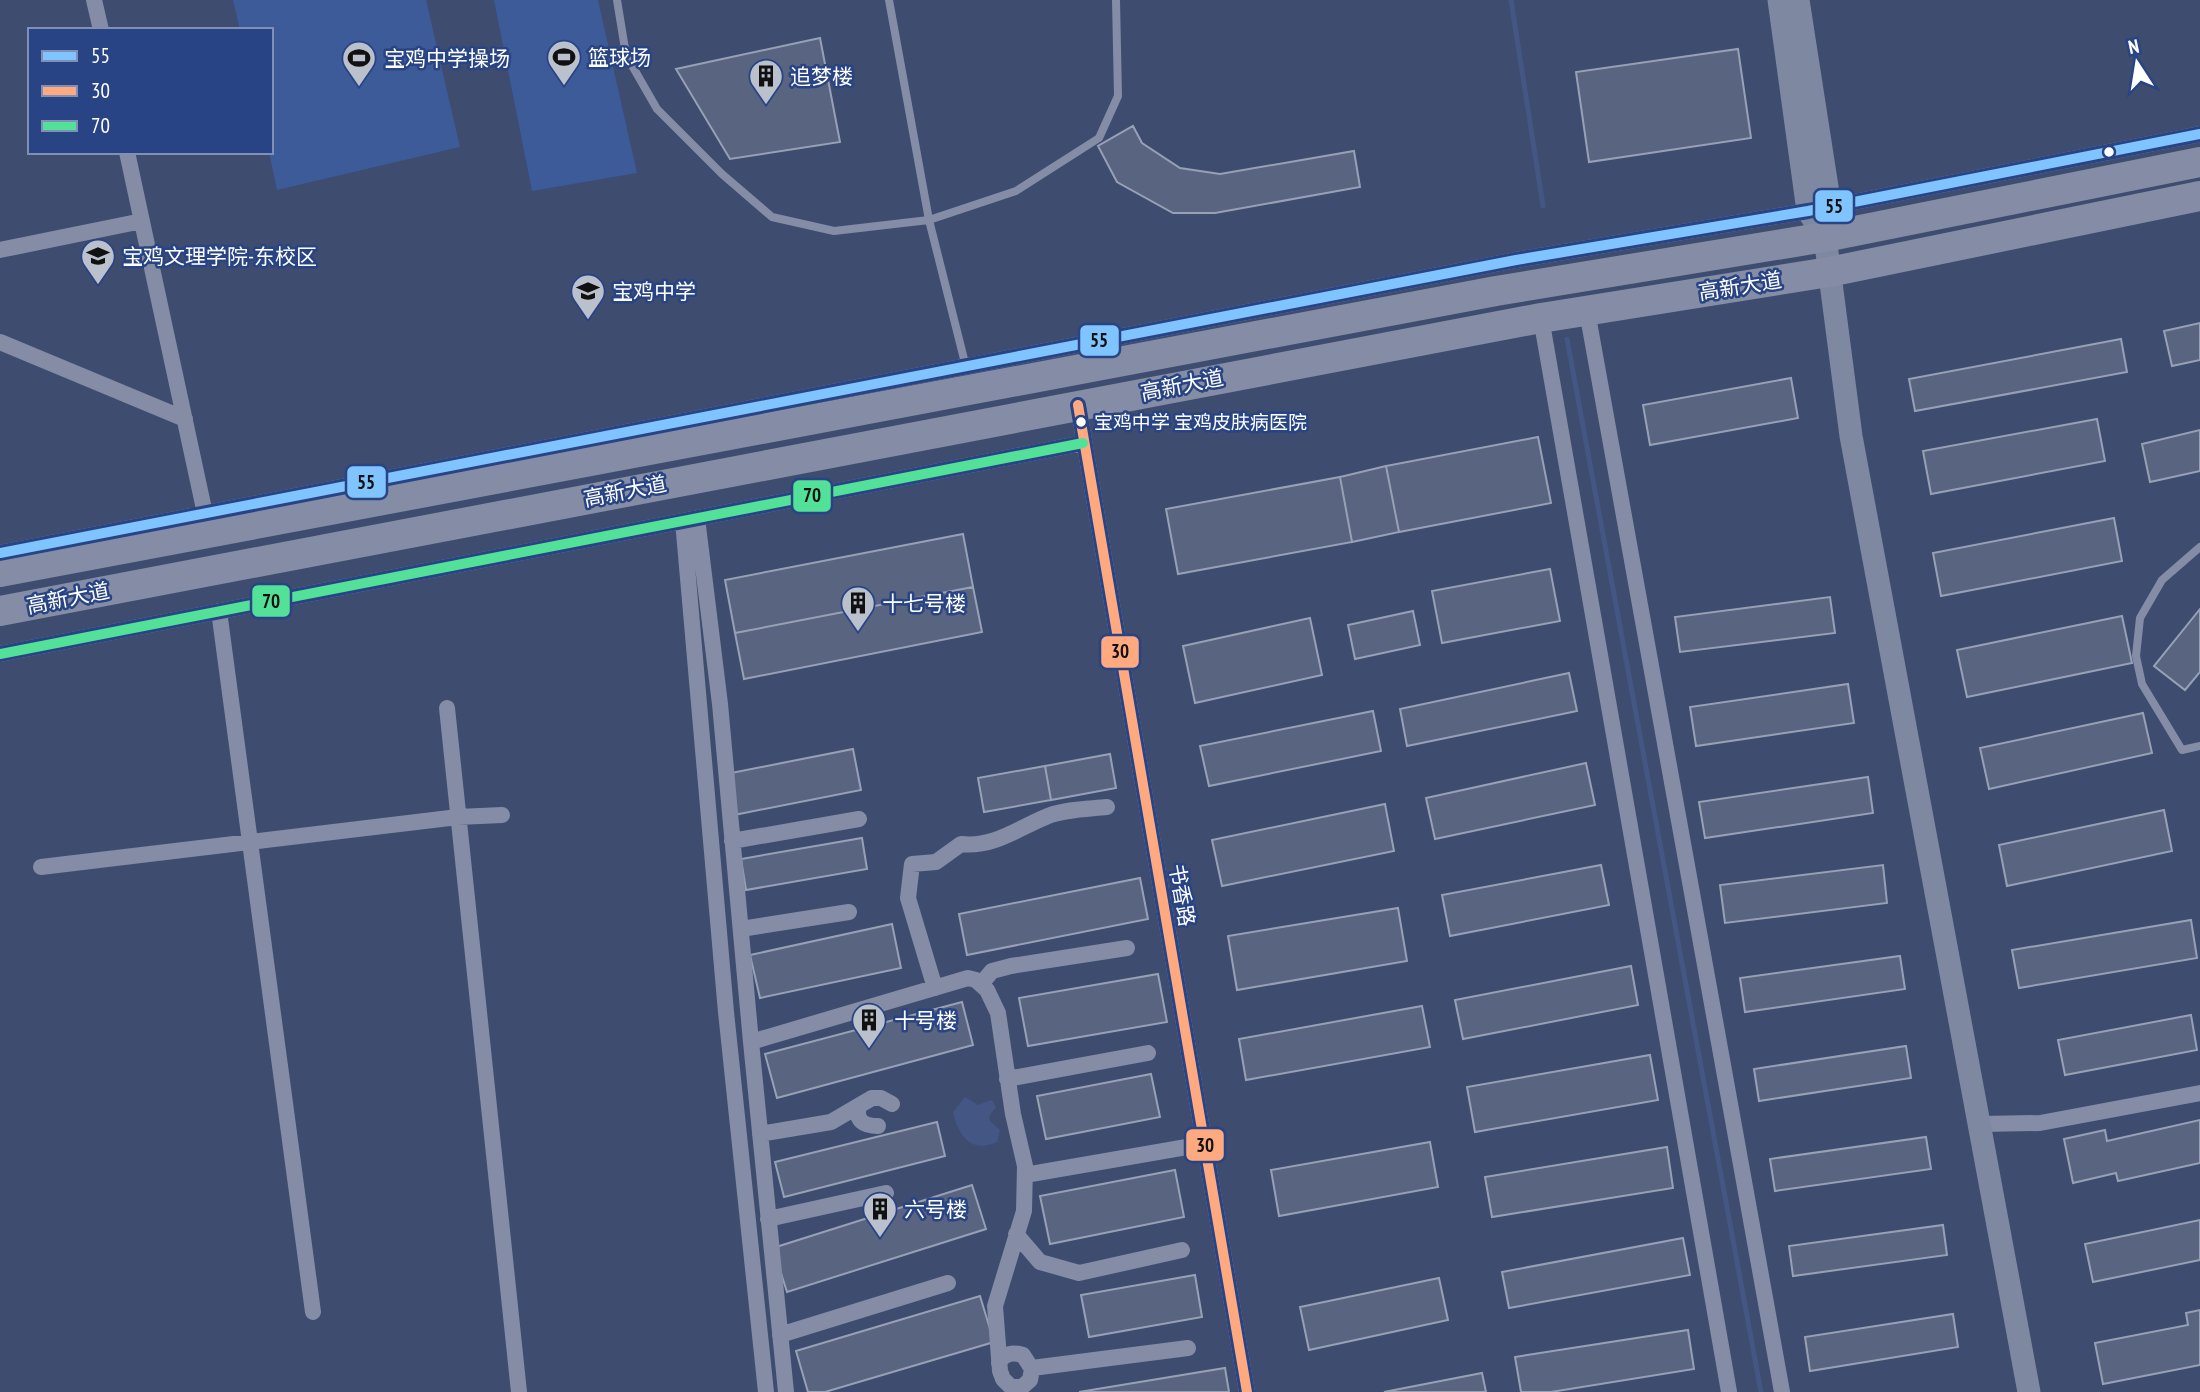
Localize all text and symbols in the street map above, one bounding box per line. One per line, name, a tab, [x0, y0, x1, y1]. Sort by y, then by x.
legend	[28, 28, 273, 154]
north arrow	[2102, 28, 2172, 98]
text: N	[2126, 34, 2141, 59]
sports icon: 篮球场	[545, 38, 583, 87]
sports icon: 宝鸡中学操场	[340, 39, 378, 88]
text: 55	[91, 42, 110, 69]
place label: 篮球场	[588, 44, 651, 71]
place label: 宝鸡中学操场	[384, 45, 510, 72]
building icon: 追梦楼	[747, 57, 785, 106]
place label: 追梦楼	[790, 63, 853, 90]
text: 30	[91, 77, 110, 104]
text: 70	[91, 112, 110, 139]
unlabelled marker	[2102, 145, 2116, 159]
line badge: 55	[1814, 189, 1854, 223]
text: 55	[1825, 194, 1843, 218]
school or university icon: 宝鸡文理学院-东校区	[79, 237, 117, 286]
place label: 宝鸡文理学院-东校区	[122, 243, 317, 270]
street label: 高新大道	[1696, 266, 1784, 306]
school or university icon: 宝鸡中学	[569, 272, 607, 321]
place label: 宝鸡中学	[612, 278, 696, 305]
line badge: 55	[1079, 324, 1120, 357]
text: 55	[1090, 328, 1108, 352]
street label: 高新大道	[1138, 364, 1226, 406]
place label: 宝鸡中学 宝鸡皮肤病医院	[1094, 410, 1307, 434]
marker: 宝鸡中学 宝鸡皮肤病医院	[1074, 415, 1088, 429]
line badge: 55	[346, 465, 387, 499]
text: 55	[357, 470, 375, 494]
street label: 高新大道	[581, 470, 669, 512]
line badge: 70	[792, 479, 832, 513]
text: 70	[803, 483, 821, 507]
street label: 高新大道	[24, 577, 112, 619]
line badge: 70	[251, 584, 291, 618]
building icon: 十七号楼	[839, 584, 877, 633]
text: 70	[262, 589, 280, 613]
place label: 十七号楼	[882, 590, 966, 617]
line badge: 30	[1100, 635, 1140, 669]
text: 30	[1111, 639, 1129, 663]
street label: 书香路	[1163, 862, 1201, 928]
building icon: 十号楼	[850, 1001, 888, 1050]
place label: 十号楼	[894, 1007, 957, 1034]
line badge: 30	[1185, 1128, 1225, 1162]
text: 30	[1196, 1133, 1214, 1157]
building icon: 六号楼	[861, 1190, 899, 1239]
place label: 六号楼	[904, 1196, 967, 1223]

